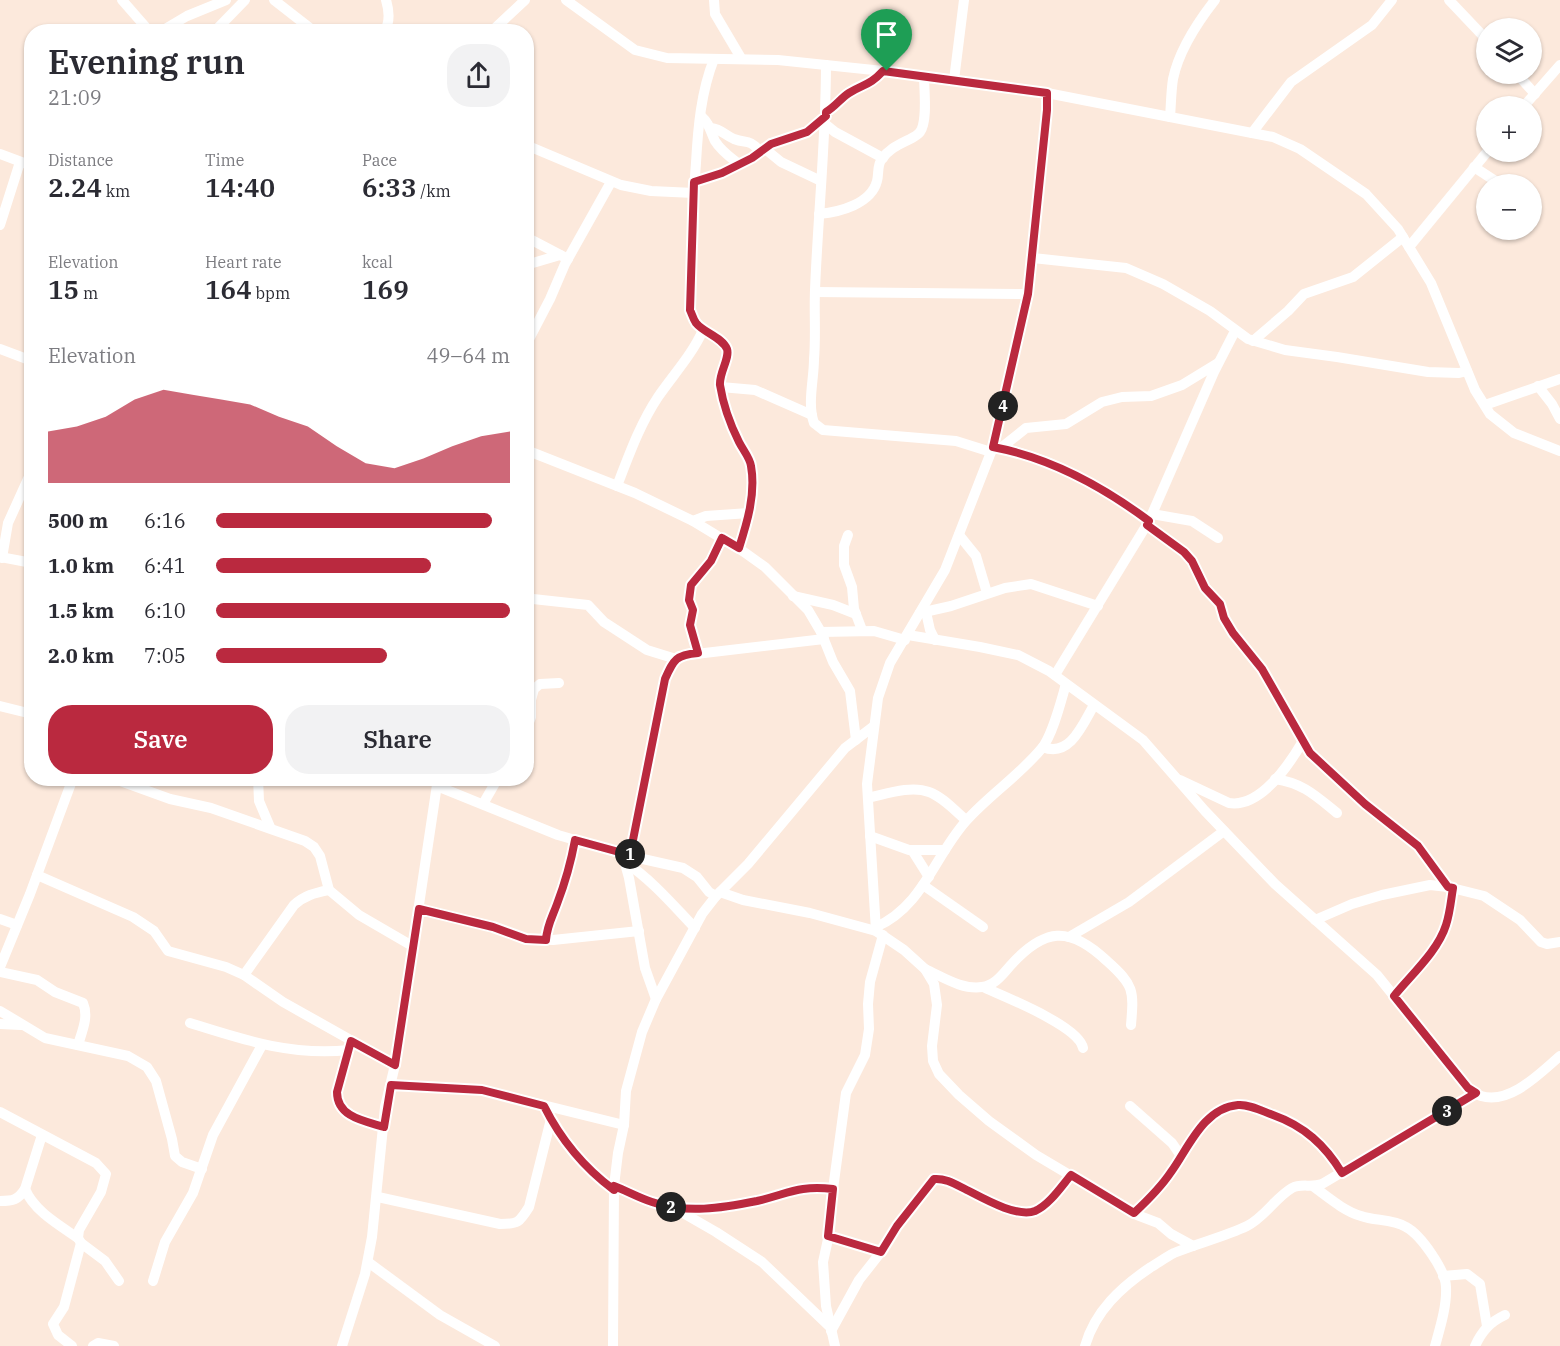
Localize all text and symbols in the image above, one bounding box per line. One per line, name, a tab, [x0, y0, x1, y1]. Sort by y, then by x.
pin	[861, 9, 912, 71]
icon: arrive	[870, 18, 903, 51]
map controls	[1476, 18, 1542, 240]
button: layers	[1476, 18, 1542, 84]
text: Evening run	[48, 40, 245, 83]
button: share	[447, 44, 510, 107]
text: 21:09	[48, 84, 102, 111]
button: +	[1476, 96, 1542, 162]
text: Distance	[48, 150, 113, 170]
text: Time	[205, 150, 244, 170]
text: Pace	[362, 150, 397, 170]
text: 2.24	[48, 170, 102, 204]
text: 14:40	[205, 170, 275, 204]
text: 6:33	[362, 170, 417, 204]
button: −	[1476, 174, 1542, 240]
text: km	[102, 181, 130, 201]
text: /km	[417, 181, 451, 201]
text: Elevation	[48, 252, 118, 272]
text: Heart rate	[205, 252, 282, 272]
text: kcal	[362, 252, 393, 272]
text: 15	[48, 272, 79, 306]
text: 164	[205, 272, 252, 306]
text: 169	[362, 272, 409, 306]
text: m	[79, 283, 98, 303]
text: bpm	[252, 283, 290, 303]
text: Elevation	[48, 342, 136, 369]
text: 49–64 m	[427, 342, 510, 369]
pin: 4	[988, 391, 1018, 421]
text: 4	[998, 396, 1008, 416]
text: 500 m	[48, 507, 108, 534]
text: 6:16	[144, 507, 186, 534]
text: 1.0 km	[48, 552, 114, 579]
text: 6:41	[144, 552, 186, 579]
text: 1.5 km	[48, 597, 114, 624]
text: 6:10	[144, 597, 186, 624]
text: 2.0 km	[48, 642, 114, 669]
text: 7:05	[144, 642, 186, 669]
button: Save	[48, 705, 273, 774]
button: Share	[285, 705, 510, 774]
pin: 1	[615, 839, 645, 869]
text: 1	[625, 844, 635, 864]
pin: 3	[1432, 1096, 1462, 1126]
text: 3	[1442, 1101, 1452, 1121]
pin: 2	[656, 1192, 686, 1222]
text: 2	[666, 1197, 676, 1217]

